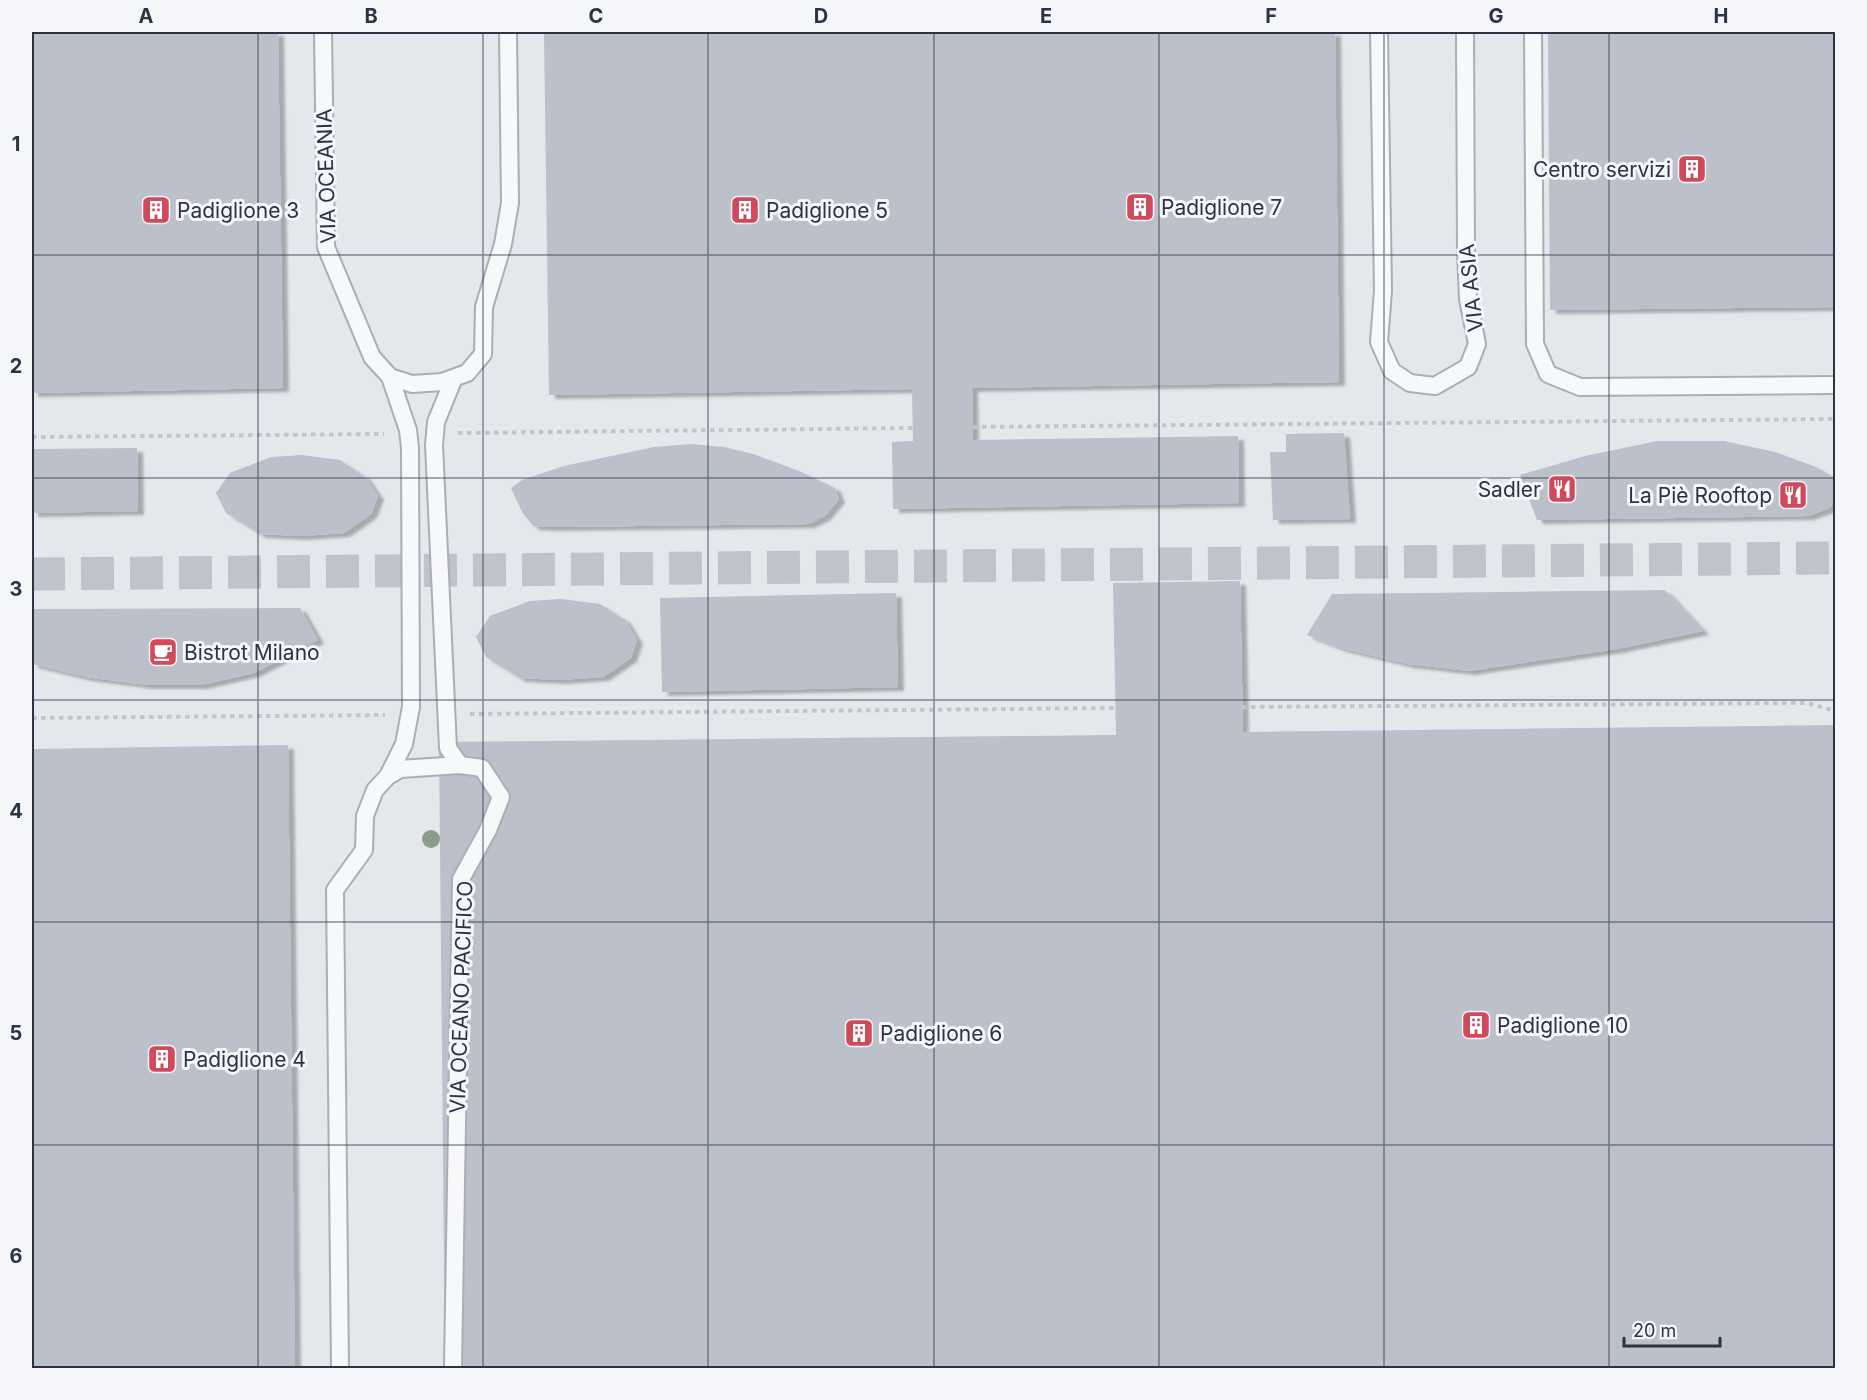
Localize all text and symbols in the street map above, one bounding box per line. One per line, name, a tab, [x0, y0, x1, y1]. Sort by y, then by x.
text: A	[139, 4, 154, 28]
text: B	[364, 4, 378, 28]
text: C	[589, 4, 603, 28]
text: D	[814, 4, 828, 28]
text: E	[1040, 4, 1052, 28]
text: F	[1265, 4, 1277, 28]
text: G	[1488, 4, 1504, 28]
text: H	[1714, 4, 1728, 28]
street label: VIA OCEANIA	[311, 108, 341, 244]
text: 1	[12, 132, 20, 156]
building icon: Centro servizi	[1676, 153, 1708, 185]
place label: Centro servizi	[1533, 157, 1671, 182]
building icon: Padiglione 7	[1124, 191, 1156, 223]
building icon: Padiglione 3	[140, 194, 172, 226]
building icon: Padiglione 5	[729, 194, 761, 226]
place label: Padiglione 7	[1161, 195, 1282, 220]
place label: Padiglione 3	[177, 198, 299, 223]
place label: Padiglione 5	[766, 198, 888, 223]
street label: VIA ASIA	[1454, 243, 1488, 333]
text: 2	[10, 354, 22, 378]
restaurant icon: Sadler	[1546, 473, 1578, 505]
place label: Sadler	[1478, 477, 1541, 502]
restaurant icon: La Piè Rooftop	[1777, 479, 1809, 511]
place label: La Piè Rooftop	[1628, 483, 1772, 508]
text: 3	[10, 577, 22, 601]
cafe icon: Bistrot Milano	[147, 636, 179, 668]
place label: Bistrot Milano	[184, 640, 320, 665]
text: 4	[9, 799, 23, 823]
street label: VIA OCEANO PACIFICO	[444, 880, 478, 1114]
building icon: Padiglione 10	[1460, 1009, 1492, 1041]
place label: Padiglione 10	[1497, 1013, 1628, 1038]
building icon: Padiglione 6	[843, 1017, 875, 1049]
text: 5	[10, 1021, 22, 1045]
place label: Padiglione 6	[880, 1021, 1002, 1046]
building icon: Padiglione 4	[146, 1043, 178, 1075]
place label: Padiglione 4	[183, 1047, 306, 1072]
text: 6	[10, 1244, 23, 1268]
scale bar	[1624, 1310, 1720, 1348]
text: 20 m	[1633, 1320, 1676, 1341]

